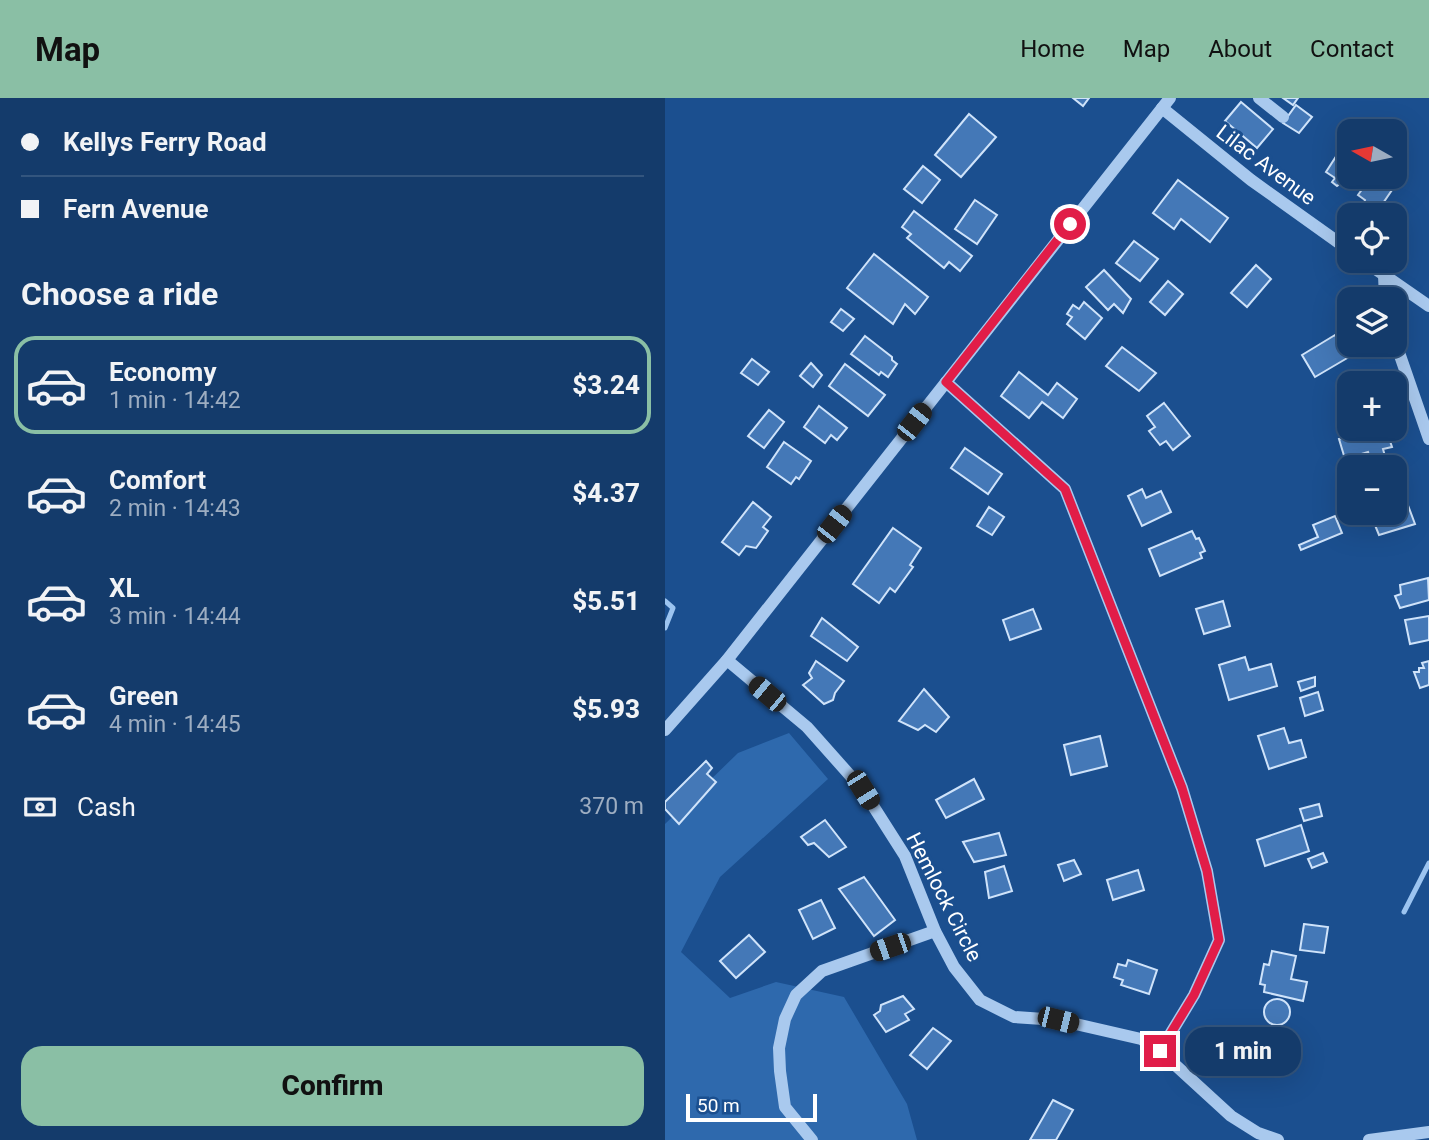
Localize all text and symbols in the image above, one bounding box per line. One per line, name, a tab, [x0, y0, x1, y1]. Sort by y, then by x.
text: Map	[35, 30, 100, 69]
text: Home	[1020, 35, 1085, 63]
text: Map	[1123, 35, 1170, 63]
text: About	[1208, 35, 1272, 63]
text: Contact	[1310, 35, 1394, 63]
north arrow	[1337, 119, 1407, 189]
map controls	[1337, 119, 1407, 525]
street label: Lilac Avenue	[1212, 120, 1320, 210]
text: Kellys Ferry Road	[63, 127, 267, 157]
text: Fern Avenue	[63, 194, 209, 224]
button: locate	[1337, 203, 1407, 273]
route start	[1054, 208, 1086, 240]
text: Choose a ride	[21, 275, 218, 313]
button: layers	[1337, 287, 1407, 357]
icon: car	[25, 354, 88, 417]
text: Economy	[109, 357, 216, 387]
text: $3.24	[572, 370, 640, 400]
button: +	[1337, 371, 1407, 441]
text: 1 min · 14:42	[109, 387, 241, 414]
car	[893, 399, 936, 445]
button: −	[1337, 455, 1407, 525]
icon: car	[25, 462, 88, 525]
text: Comfort	[109, 465, 206, 495]
text: $4.37	[572, 478, 640, 508]
text: 2 min · 14:43	[109, 495, 241, 522]
car	[813, 501, 856, 547]
icon: car	[25, 570, 88, 633]
text: XL	[109, 573, 140, 603]
text: $5.51	[572, 586, 640, 616]
text: 3 min · 14:44	[109, 603, 241, 630]
car	[745, 672, 790, 716]
icon: car	[25, 678, 88, 741]
text: Green	[109, 681, 179, 711]
text: $5.93	[572, 694, 640, 724]
text: 4 min · 14:45	[109, 711, 241, 738]
car	[843, 767, 884, 813]
icon: cash	[21, 788, 59, 826]
text: Cash	[77, 792, 136, 822]
text: 370 m	[579, 793, 644, 820]
street label: Hemlock Circle	[901, 829, 987, 965]
car	[867, 930, 914, 964]
car	[1036, 1005, 1081, 1035]
callout: 1 min	[1185, 1026, 1300, 1076]
route end	[1144, 1035, 1176, 1067]
text: 1 min	[1214, 1038, 1272, 1065]
button: Confirm	[21, 1046, 644, 1126]
scale bar	[686, 1091, 817, 1123]
text: 50 m	[697, 1094, 740, 1117]

